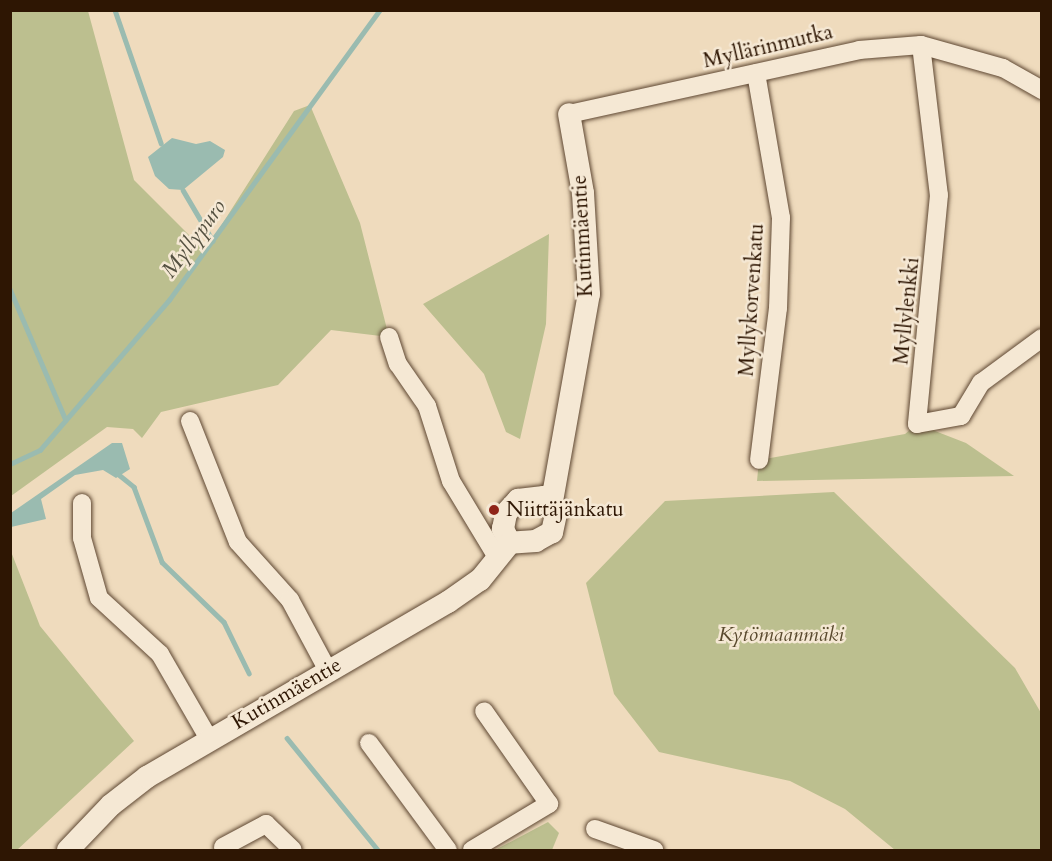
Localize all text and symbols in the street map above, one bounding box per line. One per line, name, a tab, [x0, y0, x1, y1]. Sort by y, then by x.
street label: Myllärinmutka	[701, 20, 835, 74]
street label: Kutinmäentie	[567, 174, 599, 298]
water label: Myllypuro	[156, 195, 232, 283]
street label: Myllykorvenkatu	[734, 223, 770, 377]
street label: Myllylenkki	[889, 256, 925, 366]
place label: Niittäjänkatu	[506, 497, 624, 523]
marker: Niittäjänkatu	[487, 503, 501, 517]
park label: Kytömaanmäki	[718, 622, 844, 648]
street label: Kutinmäentie	[228, 653, 346, 735]

